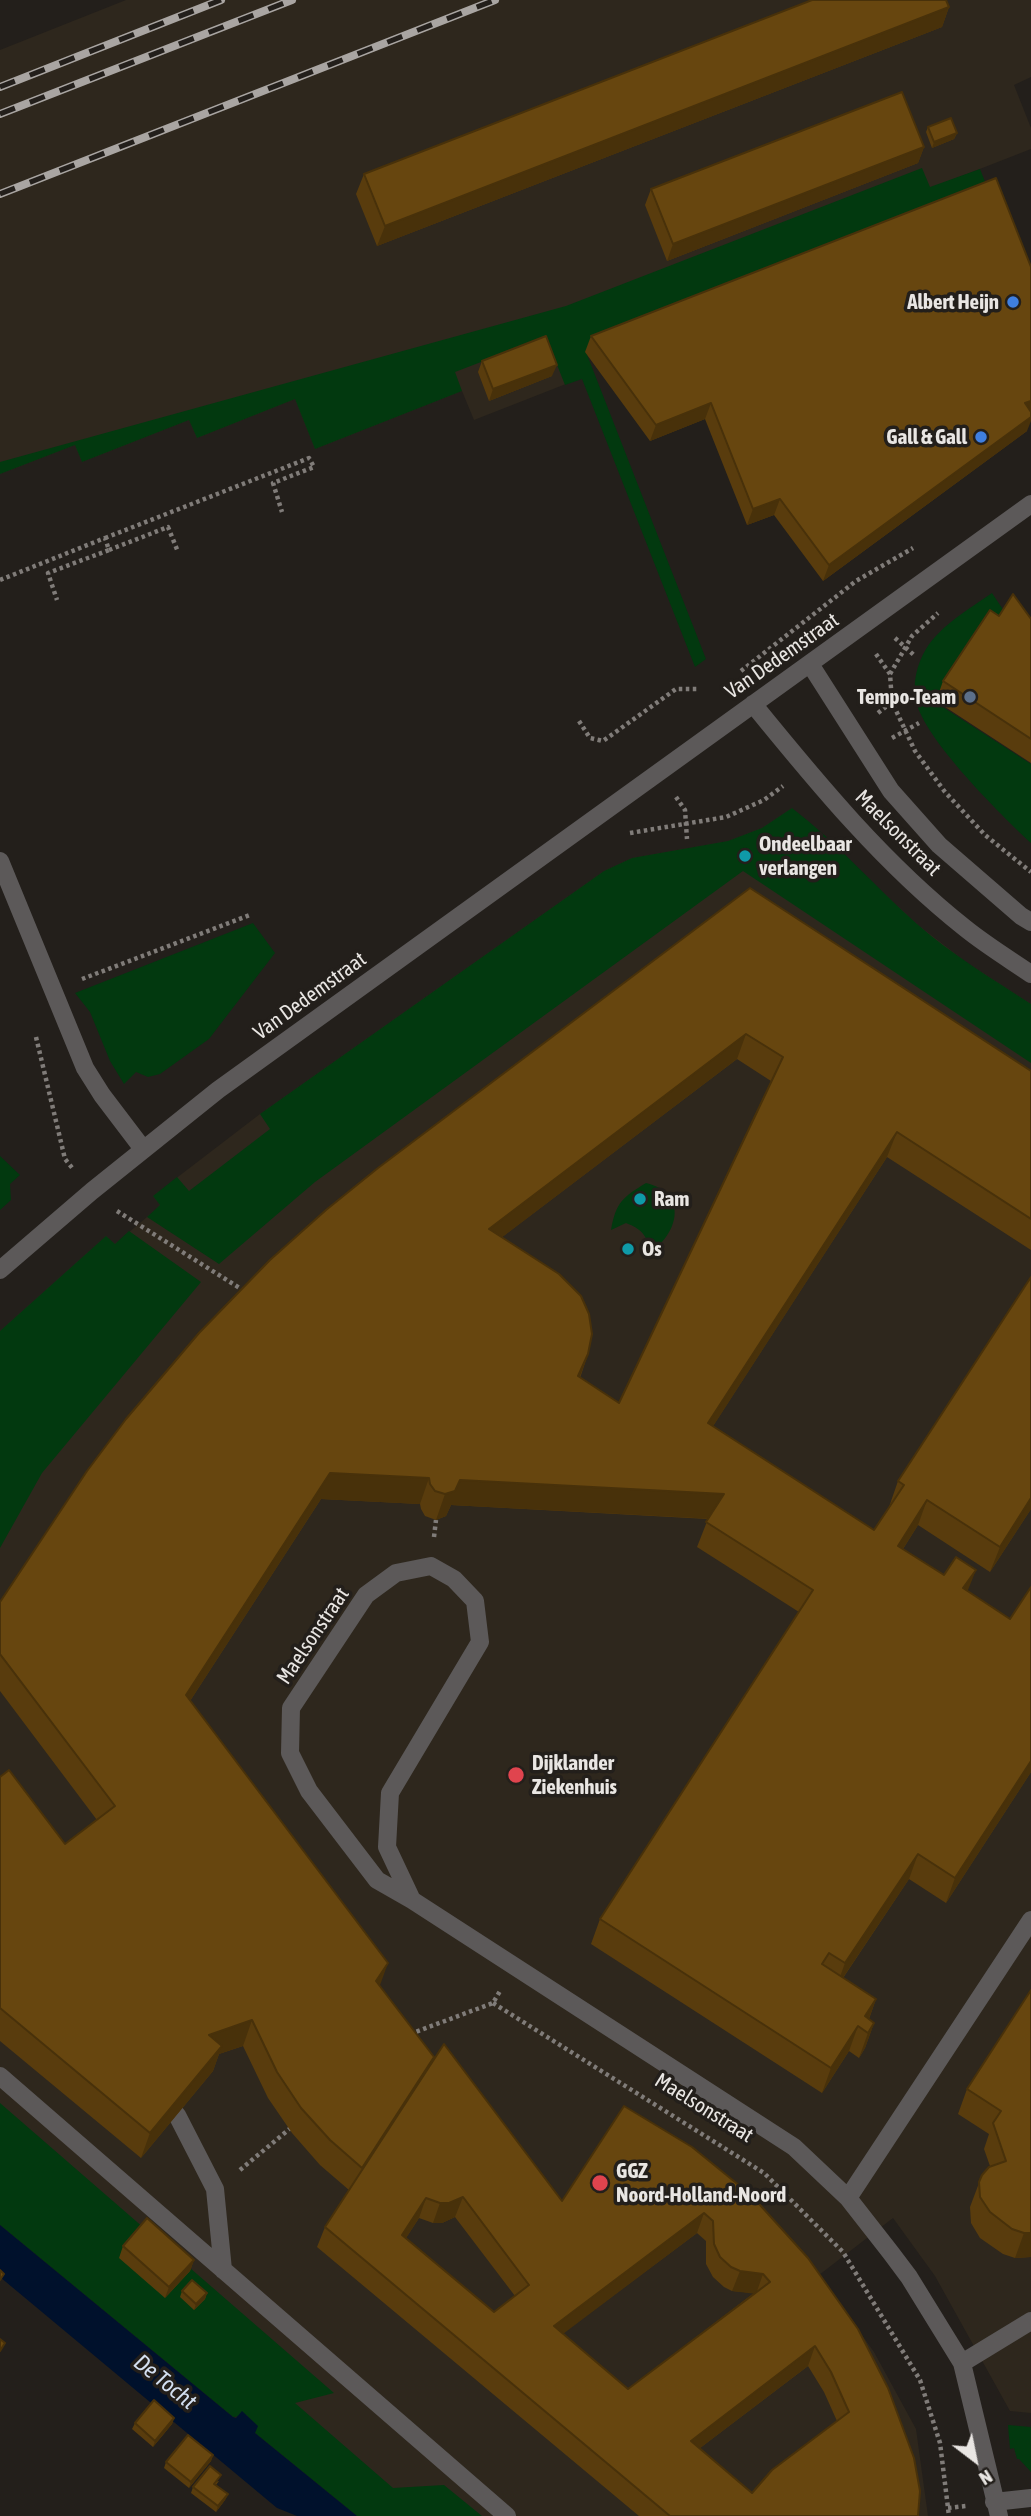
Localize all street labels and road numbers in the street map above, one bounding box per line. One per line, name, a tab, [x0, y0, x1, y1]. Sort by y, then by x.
street label: Van Dedemstraat	[720, 608, 844, 704]
street label: Maelsonstraat	[850, 785, 946, 881]
street label: Van Dedemstraat	[249, 947, 371, 1045]
street label: Maelsonstraat	[271, 1583, 355, 1689]
street label: Maelsonstraat	[650, 2068, 758, 2148]

